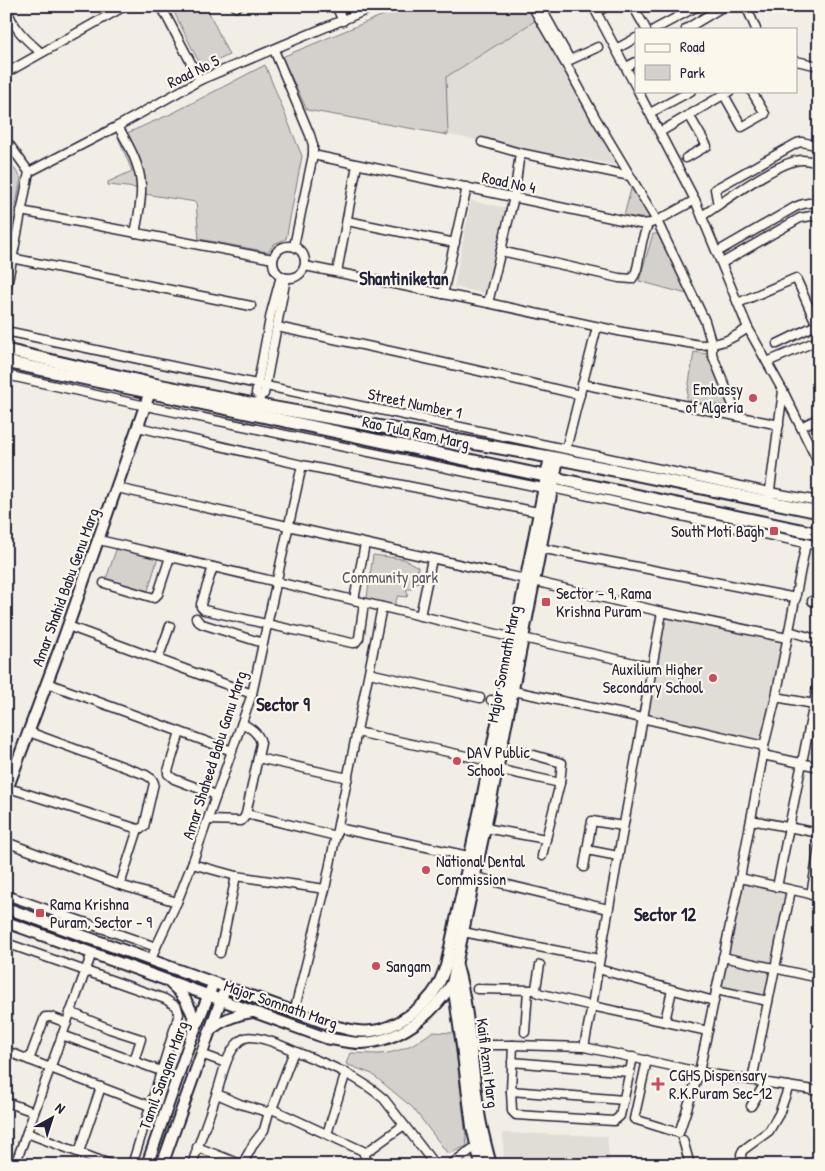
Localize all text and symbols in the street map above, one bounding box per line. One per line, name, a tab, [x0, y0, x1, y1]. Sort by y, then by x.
legend	[635, 28, 798, 92]
text: Road	[680, 36, 705, 57]
street label: Road No 5	[163, 49, 223, 93]
text: Park	[680, 62, 705, 83]
street label: Road No 4	[480, 166, 538, 198]
district label: Shantiniketan	[359, 266, 449, 291]
place label: Embassy of Algeria	[686, 378, 743, 418]
street label: Street Number 1	[366, 382, 464, 424]
marker: Embassy of Algeria	[747, 392, 759, 404]
street label: Rao Tula Ram Marg	[360, 410, 472, 454]
street label: Amar Shahid Babu Genu Marg	[26, 505, 104, 669]
place label: South Moti Bagh	[671, 520, 764, 542]
marker: South Moti Bagh	[768, 525, 780, 537]
park label: Community park	[342, 566, 438, 588]
place label: Sector - 9, Rama Krishna Puram	[556, 582, 651, 622]
marker: Sector - 9, Rama Krishna Puram	[540, 596, 552, 608]
street label: Major Somnath Marg	[481, 603, 525, 725]
place label: Auxilium Higher Secondary School	[603, 658, 704, 698]
street label: Amar Shaheed Babu Ganu Marg	[176, 668, 252, 842]
marker: Auxilium Higher Secondary School	[707, 672, 719, 684]
district label: Sector 9	[256, 692, 310, 717]
place label: DAV Public School	[467, 741, 531, 781]
marker: DAV Public School	[451, 755, 463, 767]
place label: National Dental Commission	[436, 850, 526, 890]
marker: National Dental Commission	[420, 864, 432, 876]
place label: Rama Krishna Puram, Sector - 9	[50, 893, 152, 933]
district label: Sector 12	[634, 902, 697, 927]
marker: Rama Krishna Puram, Sector - 9	[34, 907, 46, 919]
place label: Sangam	[386, 955, 431, 977]
marker: Sangam	[370, 960, 382, 972]
street label: Major Somnath Marg	[221, 974, 341, 1034]
street label: Kaifi Azmi Marg	[472, 1017, 504, 1109]
street label: Tamil Sangam Marg	[133, 1018, 193, 1132]
place label: CGHS Dispensary R.K.Puram Sec-12	[669, 1064, 773, 1104]
marker: CGHS Dispensary R.K.Puram Sec-12	[651, 1077, 665, 1091]
north arrow	[28, 1094, 78, 1144]
text: N	[52, 1098, 70, 1118]

